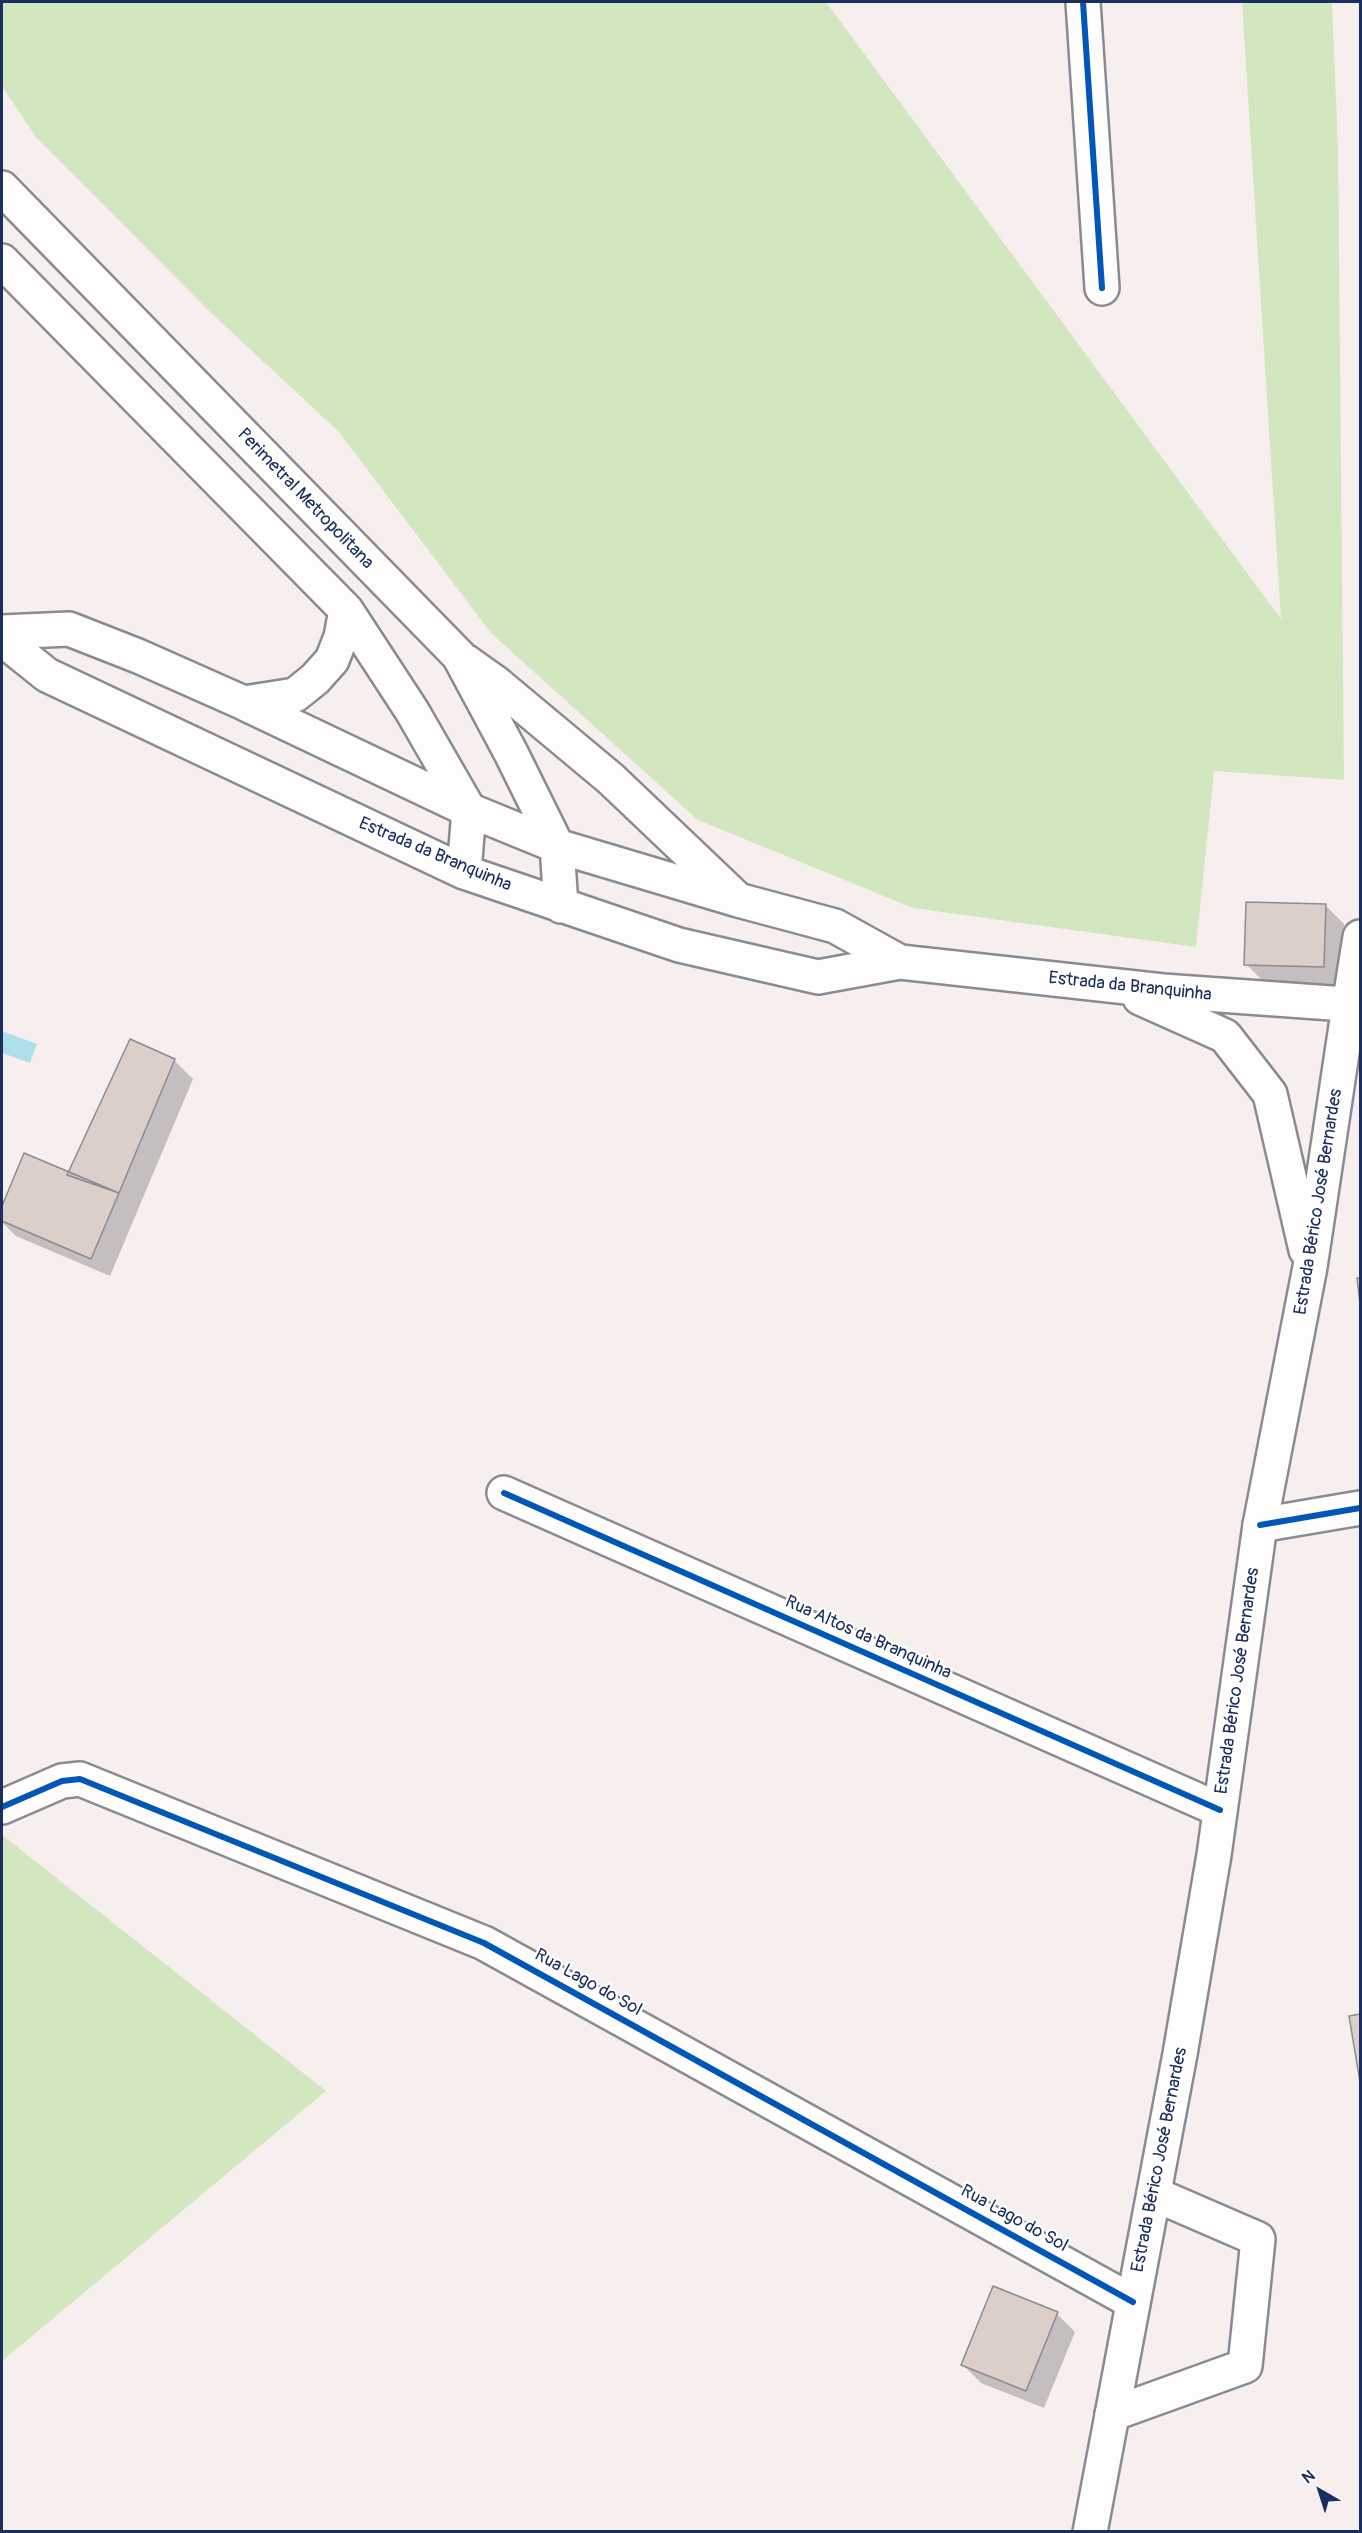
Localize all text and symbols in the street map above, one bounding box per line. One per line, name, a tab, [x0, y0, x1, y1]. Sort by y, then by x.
street label: Perimetral Metropolitana	[232, 424, 378, 574]
street label: Estrada da Branquinha	[355, 813, 515, 897]
street label: Estrada da Branquinha	[1047, 968, 1213, 1006]
street label: Estrada Bérico José Bernardes	[1290, 1087, 1348, 1317]
street label: Estrada Bérico José Bernardes	[1211, 1566, 1265, 1796]
street label: Rua Altos da Branquinha	[781, 1592, 955, 1684]
street label: Rua Lago do Sol	[531, 1945, 645, 2021]
street label: Estrada Bérico José Bernardes	[1128, 2046, 1192, 2274]
street label: Rua Lago do Sol	[957, 2181, 1071, 2257]
north arrow	[1290, 2461, 1350, 2521]
text: N	[1298, 2466, 1319, 2488]

